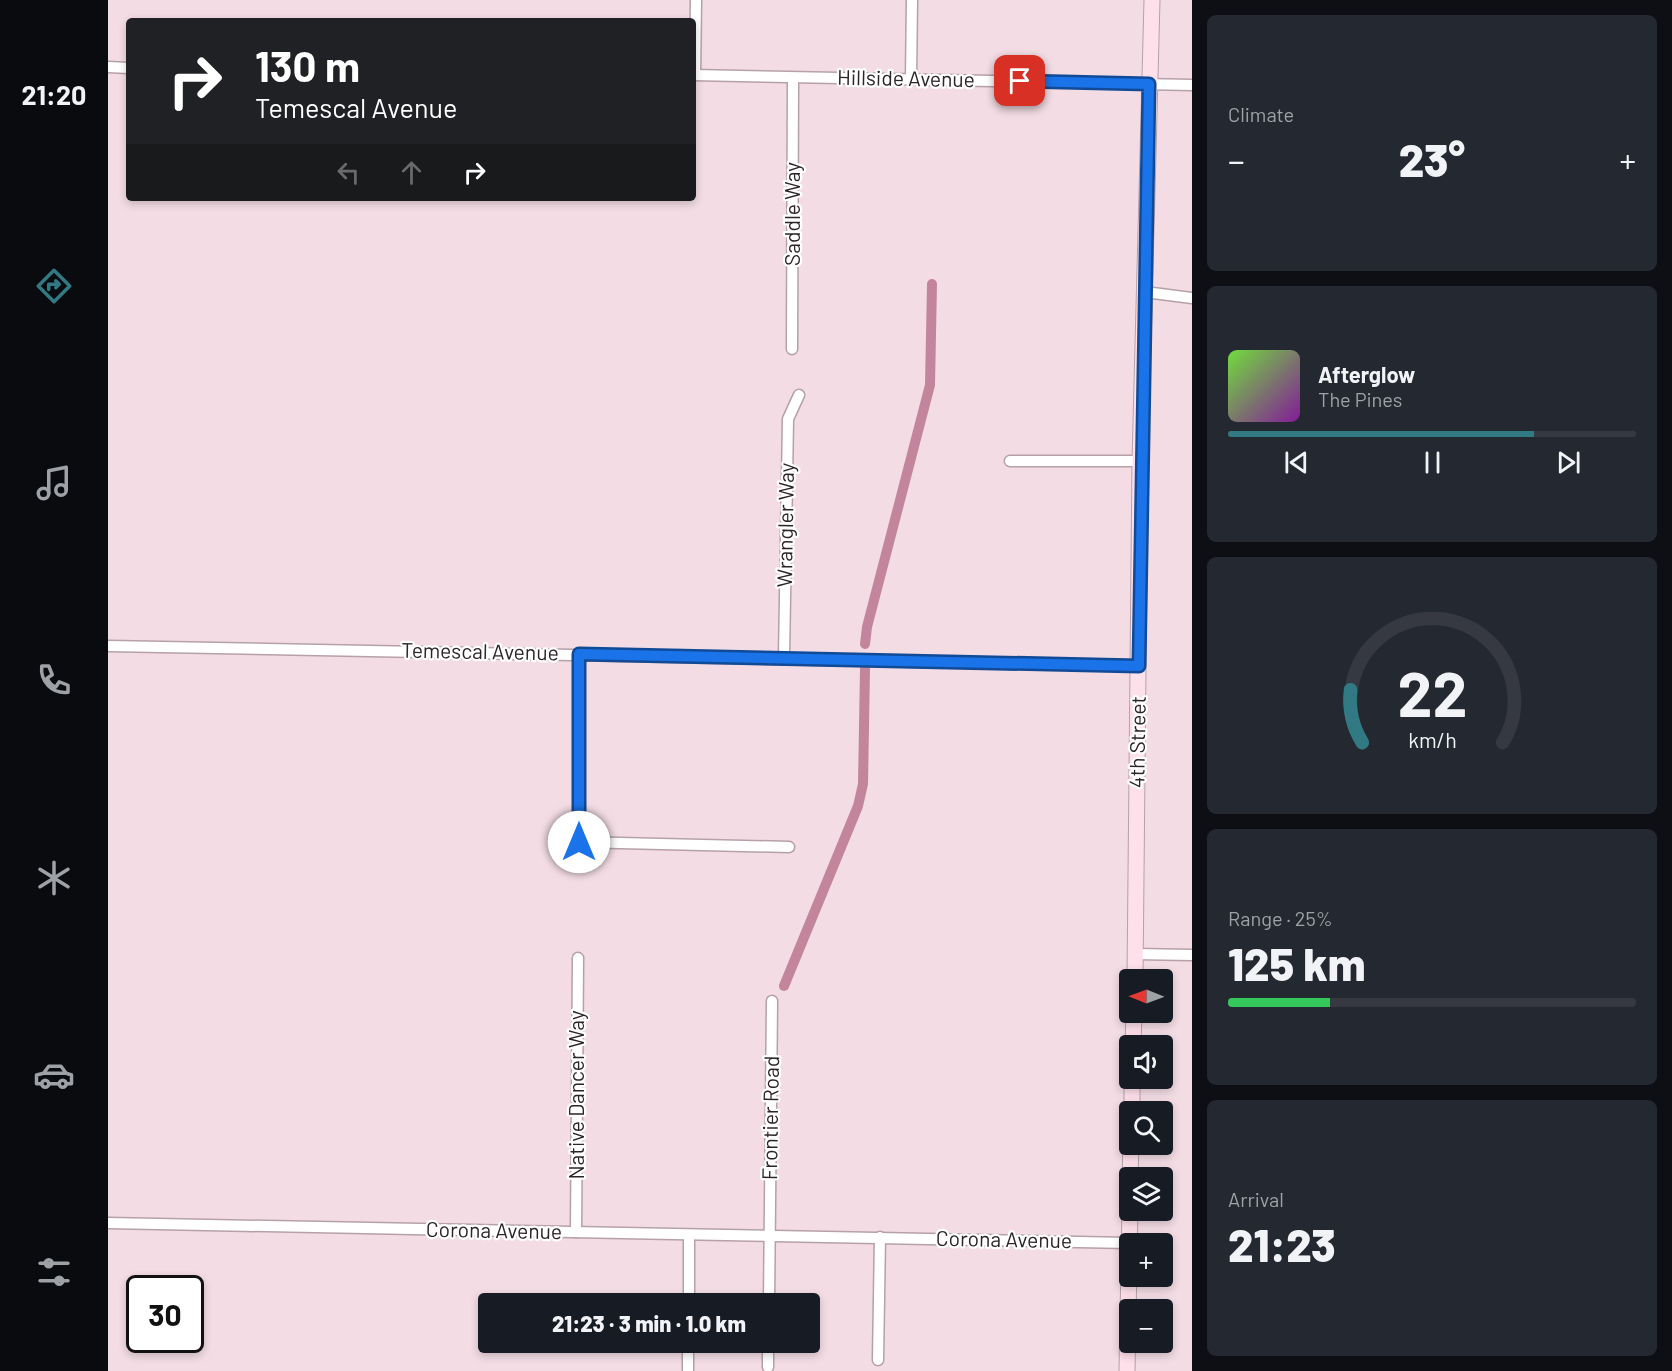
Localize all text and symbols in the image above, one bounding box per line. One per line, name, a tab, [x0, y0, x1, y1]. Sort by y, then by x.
text: 130 m	[255, 40, 360, 90]
icon: right	[156, 42, 234, 120]
pin	[994, 55, 1045, 106]
street label: Hillside Avenue	[837, 64, 975, 91]
icon: arrive	[1003, 64, 1036, 97]
text: 21:20	[22, 78, 86, 110]
text: Temescal Avenue	[255, 91, 457, 123]
text: Climate	[1228, 102, 1294, 126]
text: 23°	[1399, 132, 1465, 186]
text: −	[1228, 140, 1245, 180]
text: +	[1619, 140, 1636, 180]
icon: left	[332, 156, 365, 189]
icon: ahead	[395, 156, 428, 189]
icon: right	[458, 156, 491, 189]
street label: Saddle Way	[779, 162, 804, 266]
icon: directions	[33, 265, 75, 307]
text: Afterglow	[1318, 361, 1415, 387]
text: The Pines	[1318, 387, 1402, 411]
icon: previous	[1280, 446, 1313, 479]
icon: pause	[1416, 446, 1449, 479]
icon: next	[1552, 446, 1585, 479]
icon: music	[33, 462, 75, 504]
street label: Wrangler Way	[771, 462, 798, 588]
street label: Temescal Avenue	[401, 637, 559, 664]
text: 22	[1397, 655, 1467, 729]
icon: phone	[33, 659, 75, 701]
street label: 4th Street	[1123, 696, 1150, 788]
text: km/h	[1408, 727, 1456, 752]
position arrow	[547, 810, 611, 874]
icon: climate	[33, 857, 75, 899]
text: Range · 25%	[1228, 906, 1333, 930]
text: 125 km	[1228, 936, 1365, 990]
north arrow	[1119, 969, 1173, 1023]
map controls	[1119, 969, 1173, 1353]
street label: Native Dancer Way	[563, 1010, 588, 1180]
button: sound	[1119, 1035, 1173, 1089]
icon: car	[33, 1054, 75, 1096]
street label: Frontier Road	[756, 1056, 783, 1180]
button: search	[1119, 1101, 1173, 1155]
button: layers	[1119, 1167, 1173, 1221]
text: Arrival	[1228, 1187, 1284, 1211]
street label: Corona Avenue	[426, 1216, 562, 1243]
text: 21:23	[1228, 1217, 1336, 1271]
street label: Corona Avenue	[936, 1225, 1072, 1252]
button: +	[1119, 1233, 1173, 1287]
icon: filters	[33, 1251, 75, 1293]
speed limit sign: 30	[126, 1275, 204, 1353]
button: −	[1119, 1299, 1173, 1353]
text: 21:23 · 3 min · 1.0 km	[552, 1310, 746, 1336]

